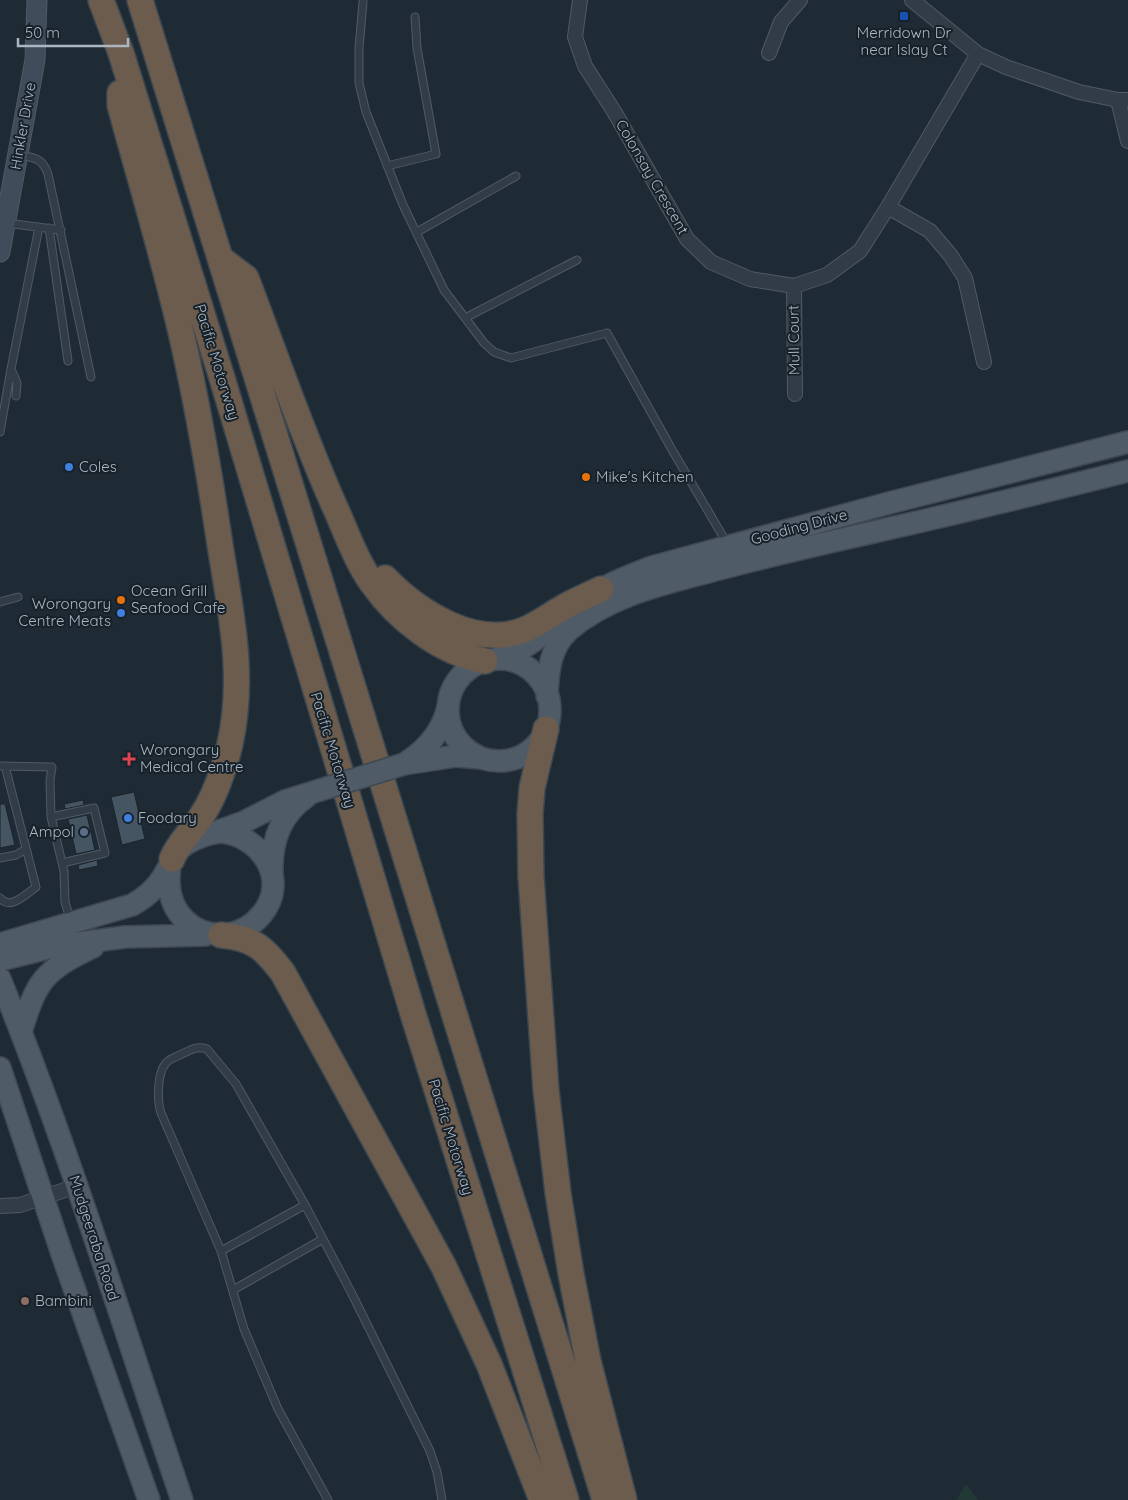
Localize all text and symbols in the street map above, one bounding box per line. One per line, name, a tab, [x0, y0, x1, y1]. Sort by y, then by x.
marker: Merridown Dr near Islay Ct	[898, 10, 910, 22]
scale bar	[18, 15, 128, 47]
text: 50 m	[25, 23, 60, 42]
place label: Merridown Dr near Islay Ct	[857, 23, 951, 59]
street label: Hinkler Drive	[5, 81, 40, 171]
street label: Colonsay Crescent	[612, 116, 693, 238]
street label: Pacific Motorway	[191, 302, 244, 422]
street label: Mull Court	[783, 305, 804, 375]
place label: Coles	[79, 457, 117, 476]
marker: Coles	[63, 461, 75, 473]
place label: Mike's Kitchen	[596, 467, 694, 486]
marker: Mike's Kitchen	[580, 471, 592, 483]
street label: Gooding Drive	[749, 505, 849, 549]
place label: Ocean Grill Seafood Cafe	[131, 581, 225, 617]
place label: Worongary Centre Meats	[19, 594, 111, 630]
marker: Ocean Grill Seafood Cafe	[115, 594, 127, 606]
marker: Worongary Centre Meats	[115, 607, 127, 619]
street label: Pacific Motorway	[307, 690, 360, 810]
place label: Worongary Medical Centre	[140, 740, 244, 776]
marker: Worongary Medical Centre	[122, 752, 136, 766]
place label: Foodary	[138, 808, 197, 827]
marker: Foodary	[122, 812, 134, 824]
place label: Ampol	[29, 822, 74, 841]
marker: Ampol	[78, 826, 90, 838]
street label: Pacific Motorway	[425, 1077, 478, 1197]
street label: Mudgeeraba Road	[65, 1173, 124, 1303]
place label: Bambini	[35, 1291, 92, 1310]
marker: Bambini	[19, 1295, 31, 1307]

